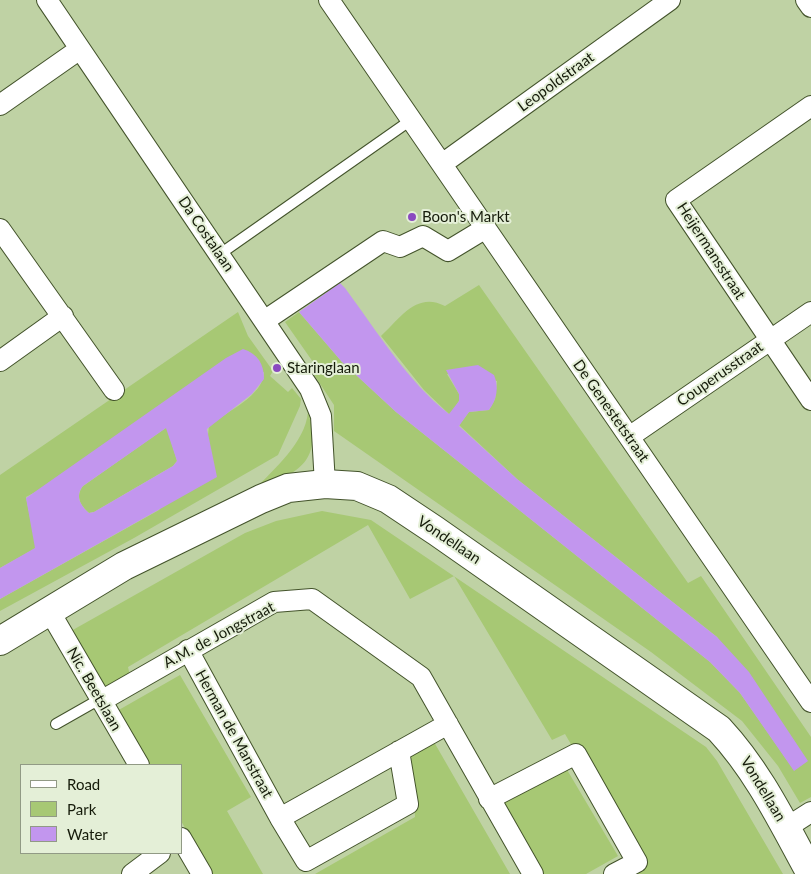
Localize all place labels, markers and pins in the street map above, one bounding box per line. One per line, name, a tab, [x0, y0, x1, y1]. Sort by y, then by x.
place label: Boon's Markt	[422, 208, 510, 226]
marker: Boon's Markt	[406, 211, 418, 223]
place label: Staringlaan	[287, 359, 360, 377]
marker: Staringlaan	[271, 362, 283, 374]

